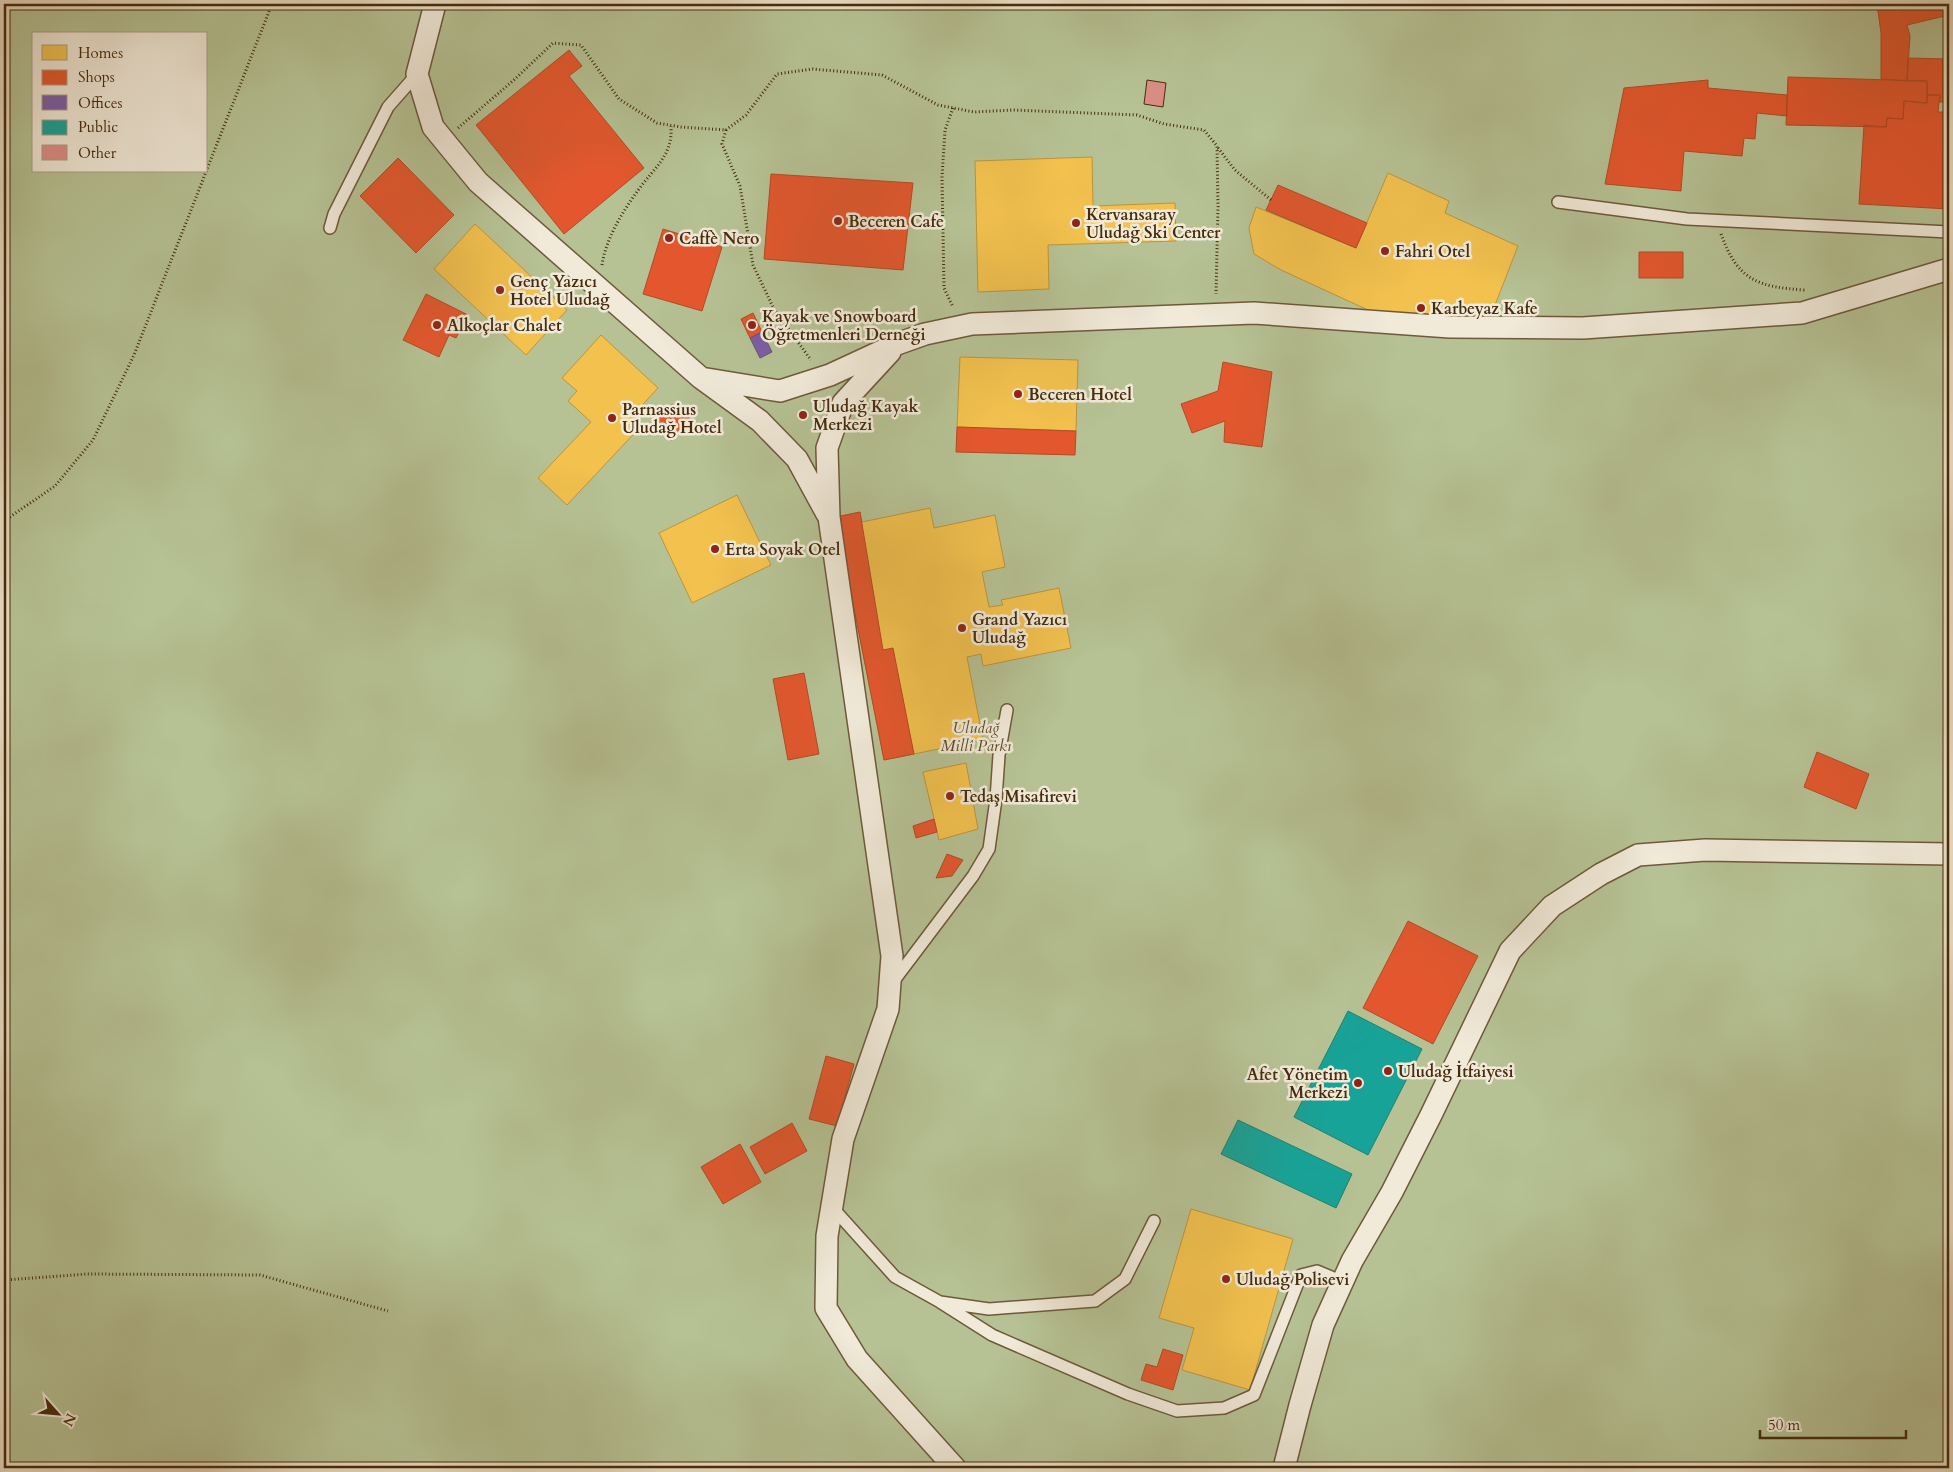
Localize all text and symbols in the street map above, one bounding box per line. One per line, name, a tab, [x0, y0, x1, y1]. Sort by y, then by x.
legend	[32, 32, 208, 172]
text: Homes	[78, 43, 123, 63]
text: Shops	[78, 67, 115, 87]
text: Offices	[78, 93, 123, 113]
text: Public	[78, 117, 118, 137]
text: Other	[78, 143, 117, 163]
place label: Kervansaray Uludağ Ski Center	[1086, 204, 1221, 244]
place label: Beceren Cafe	[848, 211, 944, 233]
marker: Beceren Cafe	[832, 215, 844, 227]
marker: Kervansaray Uludağ Ski Center	[1070, 217, 1082, 229]
place label: Caffè Nero	[679, 228, 759, 250]
marker: Caffè Nero	[663, 232, 675, 244]
place label: Fahri Otel	[1395, 241, 1471, 263]
marker: Fahri Otel	[1379, 245, 1391, 257]
place label: Genç Yazıcı Hotel Uludağ	[510, 271, 610, 311]
marker: Genç Yazıcı Hotel Uludağ	[494, 284, 506, 296]
place label: Karbeyaz Kafe	[1431, 298, 1538, 320]
marker: Karbeyaz Kafe	[1415, 302, 1427, 314]
place label: Kayak ve Snowboard Öğretmenleri Derneği	[762, 306, 926, 346]
place label: Alkoçlar Chalet	[447, 315, 562, 337]
marker: Alkoçlar Chalet	[431, 319, 443, 331]
marker: Kayak ve Snowboard Öğretmenleri Derneği	[746, 319, 758, 331]
place label: Beceren Hotel	[1028, 384, 1132, 406]
marker: Beceren Hotel	[1012, 388, 1024, 400]
place label: Uludağ Kayak Merkezi	[813, 396, 918, 436]
place label: Parnassius Uludağ Hotel	[622, 399, 722, 439]
marker: Uludağ Kayak Merkezi	[797, 409, 809, 421]
marker: Parnassius Uludağ Hotel	[606, 412, 618, 424]
place label: Erta Soyak Otel	[725, 539, 841, 561]
marker: Erta Soyak Otel	[709, 543, 721, 555]
place label: Grand Yazıcı Uludağ	[972, 609, 1067, 649]
marker: Grand Yazıcı Uludağ	[956, 622, 968, 634]
park label: Uludağ Millî Parkı	[941, 717, 1012, 757]
place label: Tedaş Misafirevi	[960, 786, 1077, 808]
marker: Tedaş Misafirevi	[944, 790, 956, 802]
place label: Uludağ İtfaiyesi	[1398, 1060, 1514, 1083]
place label: Afet Yönetim Merkezi	[1247, 1064, 1348, 1104]
marker: Uludağ İtfaiyesi	[1382, 1065, 1394, 1077]
marker: Afet Yönetim Merkezi	[1352, 1077, 1364, 1089]
place label: Uludağ Polisevi	[1236, 1269, 1349, 1291]
marker: Uludağ Polisevi	[1220, 1273, 1232, 1285]
north arrow	[32, 1390, 82, 1440]
scale bar	[1760, 1407, 1907, 1439]
text: N	[58, 1410, 80, 1429]
text: 50 m	[1768, 1415, 1800, 1435]

